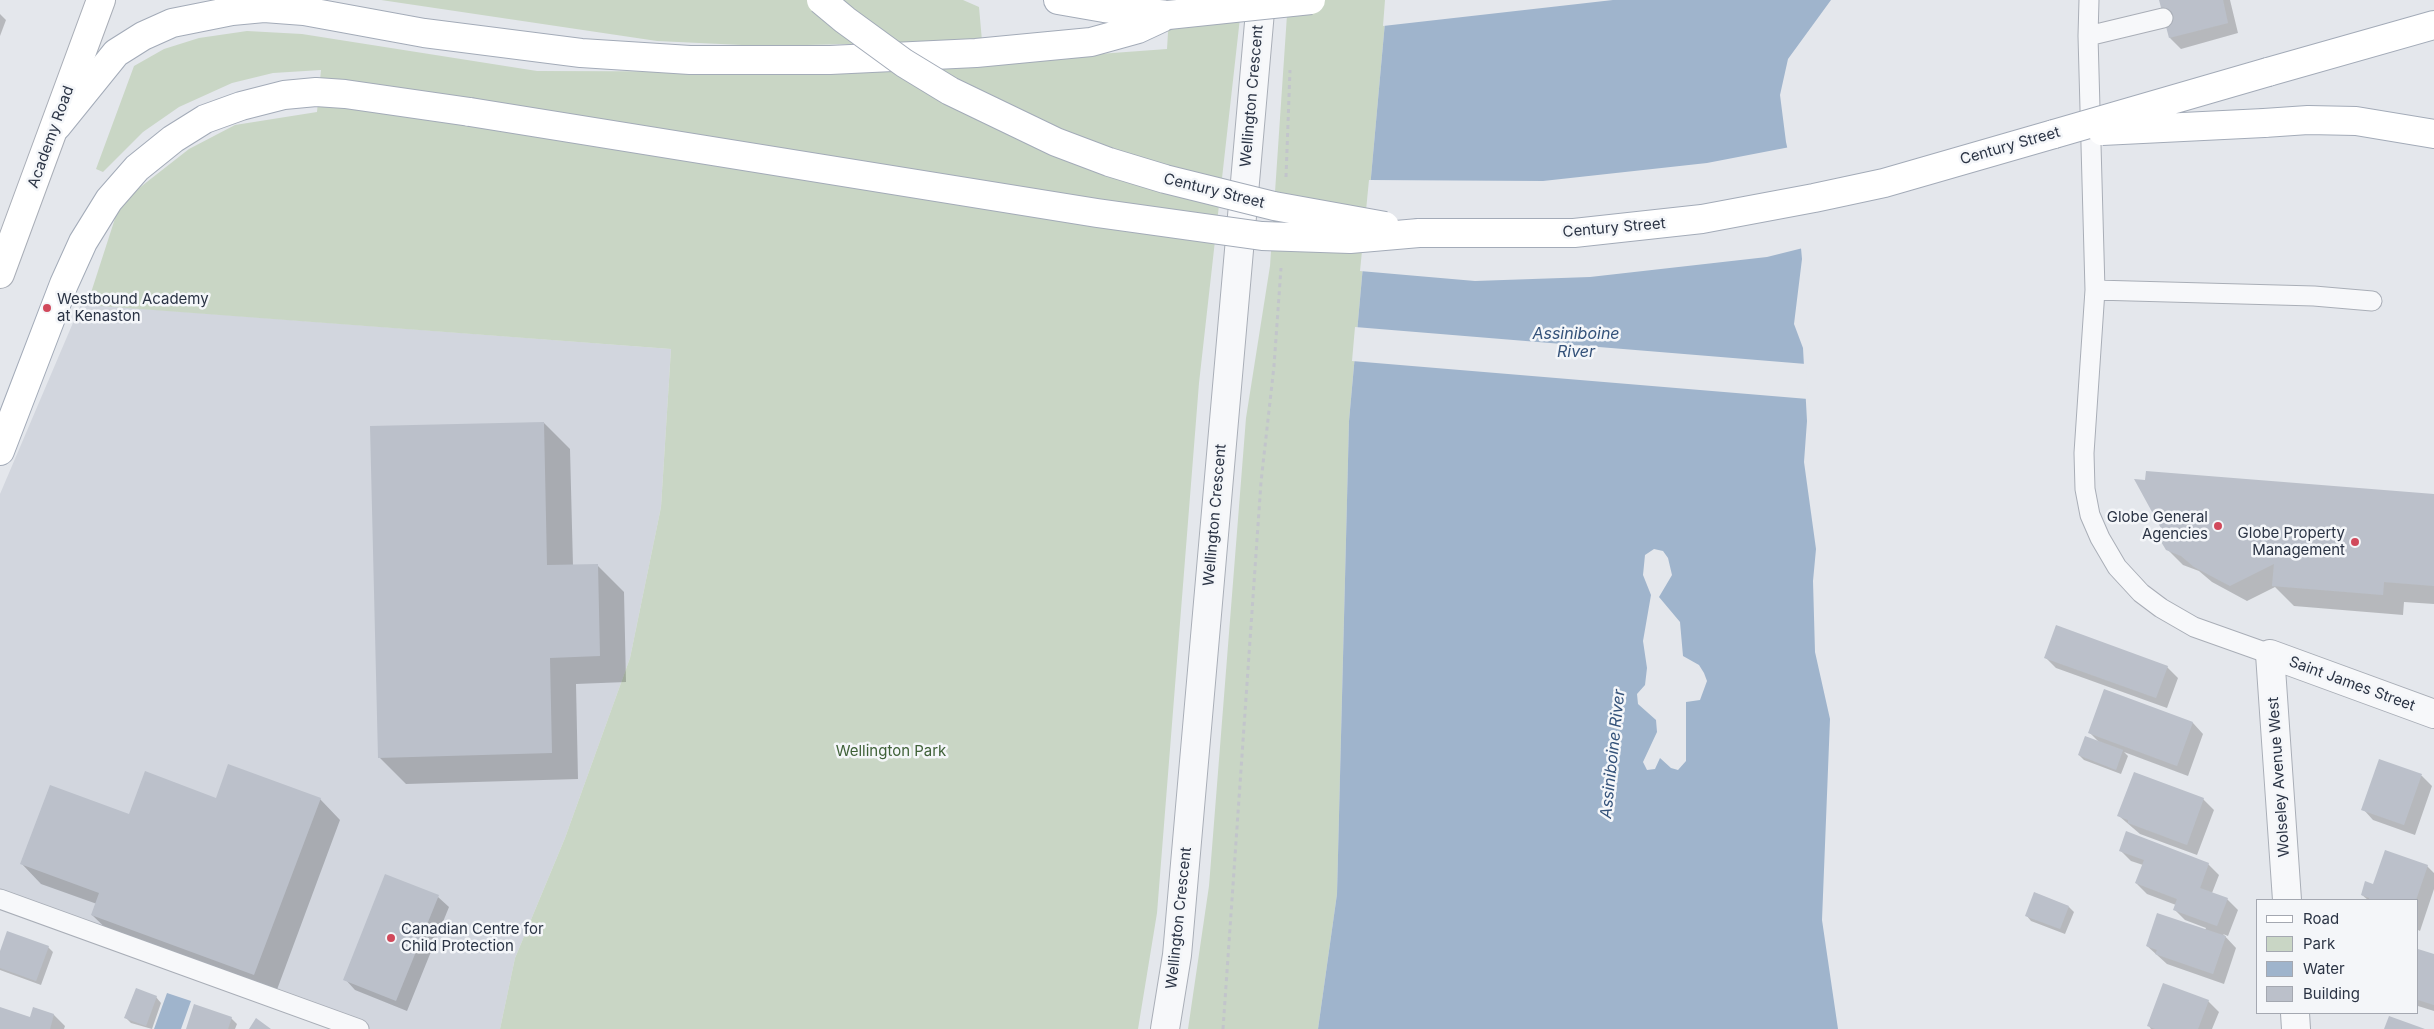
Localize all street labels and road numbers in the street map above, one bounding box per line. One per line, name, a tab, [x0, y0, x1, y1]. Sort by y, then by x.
street label: Wellington Crescent	[1237, 24, 1267, 168]
street label: Academy Road	[24, 84, 78, 190]
street label: Century Street	[1958, 123, 2062, 169]
street label: Century Street	[1162, 170, 1266, 212]
street label: Century Street	[1562, 215, 1666, 241]
street label: Wellington Crescent	[1200, 443, 1230, 587]
street label: Saint James Street	[2286, 653, 2418, 715]
street label: Wolseley Avenue West	[2264, 696, 2294, 858]
street label: Wellington Crescent	[1163, 846, 1195, 990]

